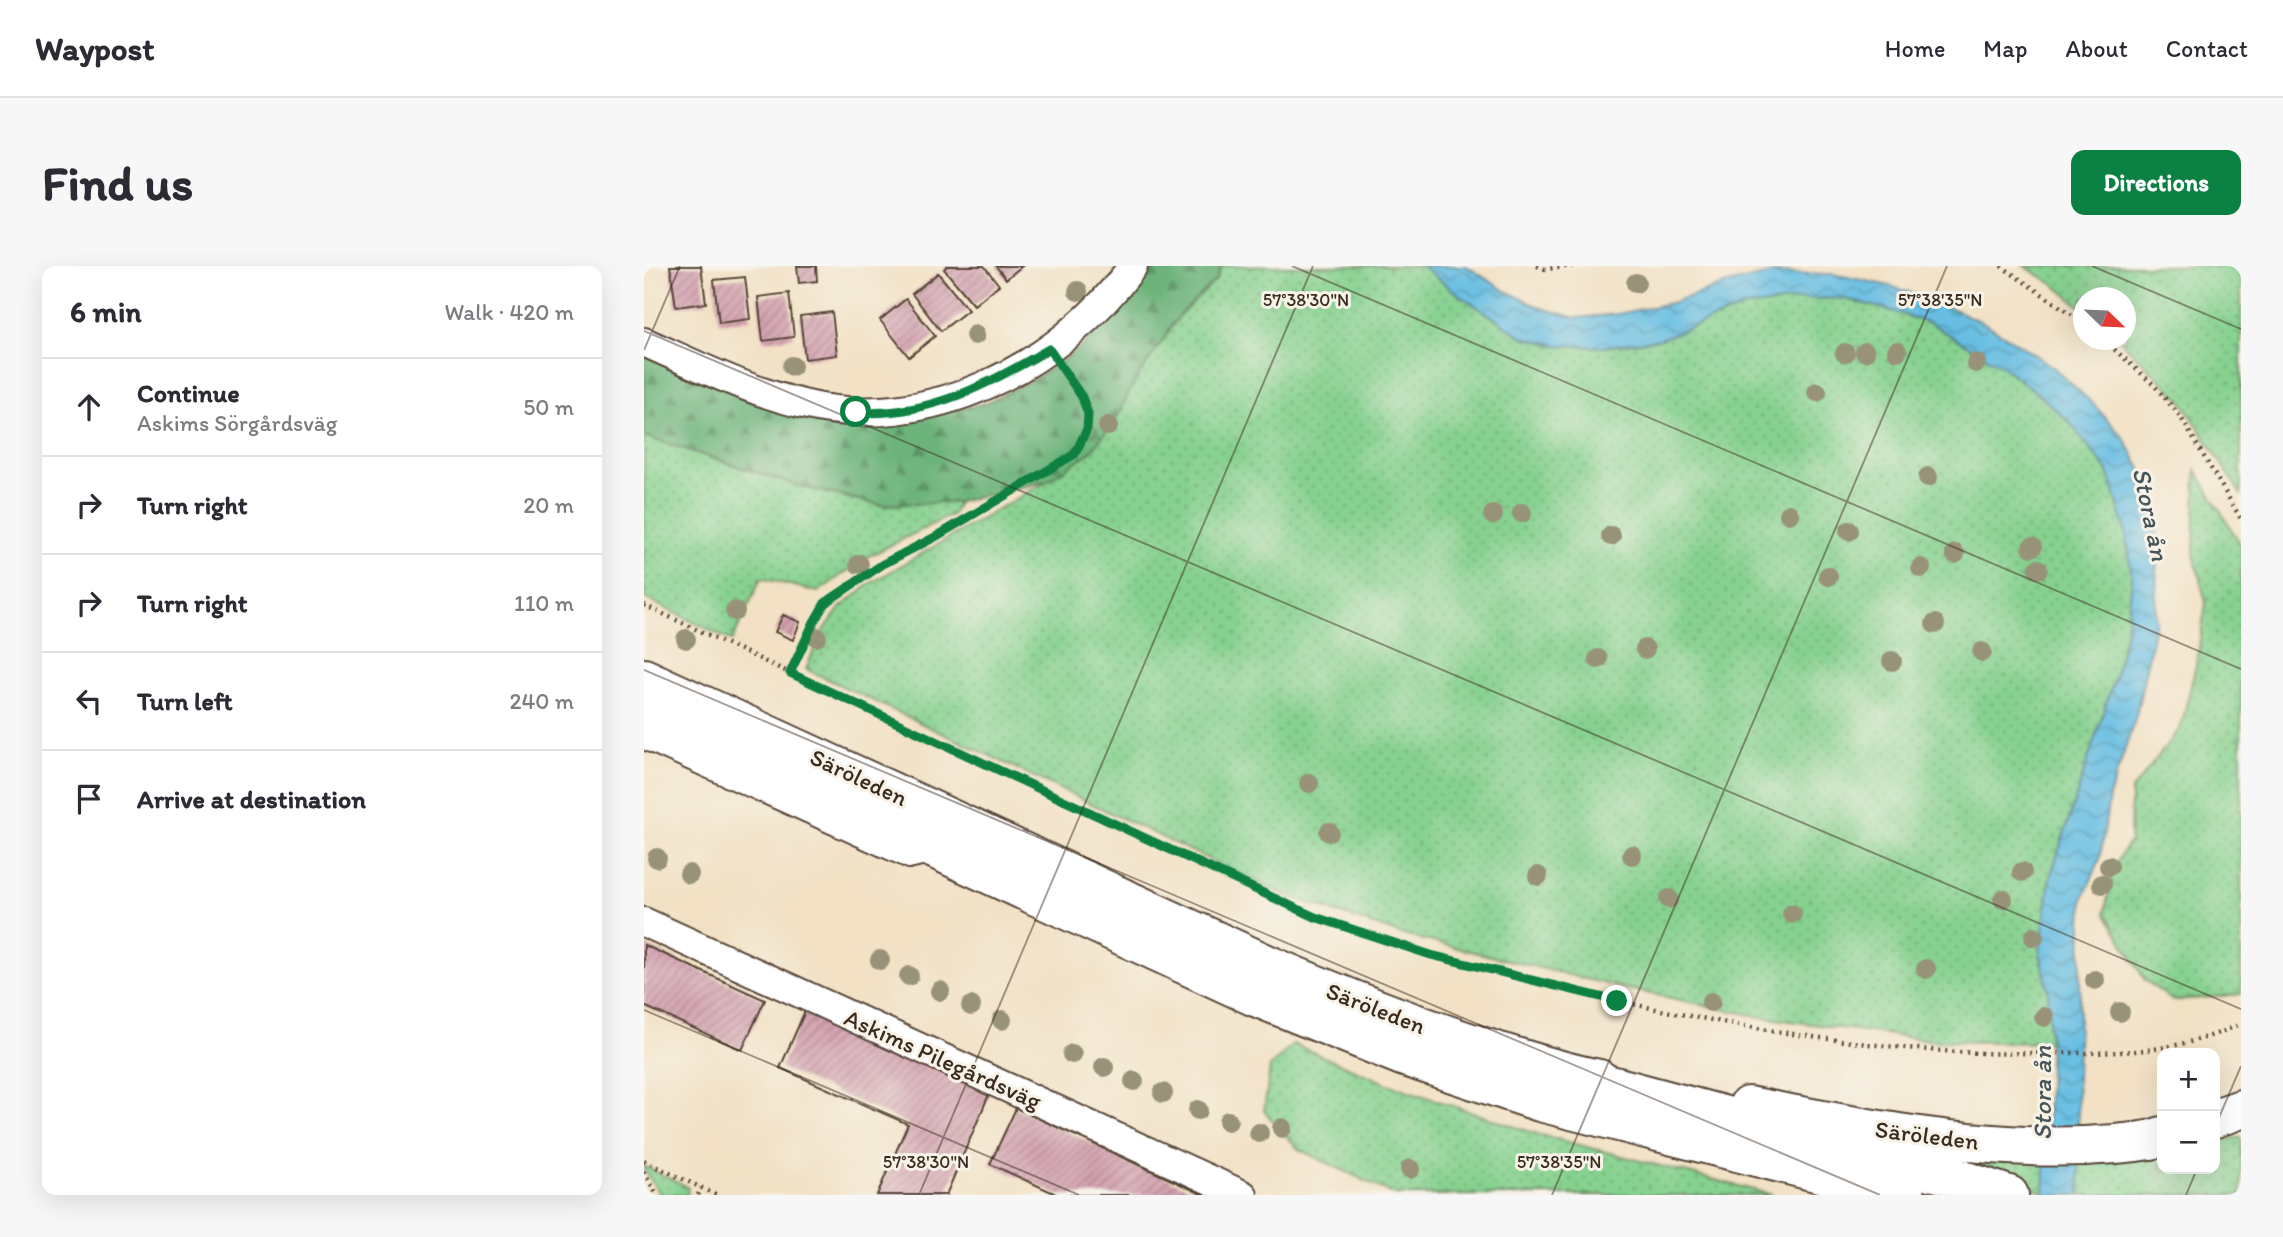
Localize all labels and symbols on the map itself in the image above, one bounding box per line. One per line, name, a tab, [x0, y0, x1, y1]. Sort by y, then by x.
north arrow	[2073, 287, 2136, 350]
text: 57°38'30"N	[1263, 289, 1349, 311]
text: 57°38'35"N	[1898, 289, 1982, 311]
route start	[840, 396, 871, 427]
water label: Stora ån	[2126, 464, 2177, 564]
street label: Säröleden	[806, 742, 913, 812]
street label: Säröleden	[1322, 976, 1430, 1040]
route end	[1601, 985, 1632, 1016]
street label: Askims Pilegårdsväg	[840, 1003, 1047, 1116]
water label: Stora ån	[2026, 1046, 2058, 1140]
street label: Säröleden	[1874, 1114, 1981, 1156]
text: 57°38'30"N	[883, 1151, 969, 1173]
text: 57°38'35"N	[1517, 1151, 1601, 1173]

